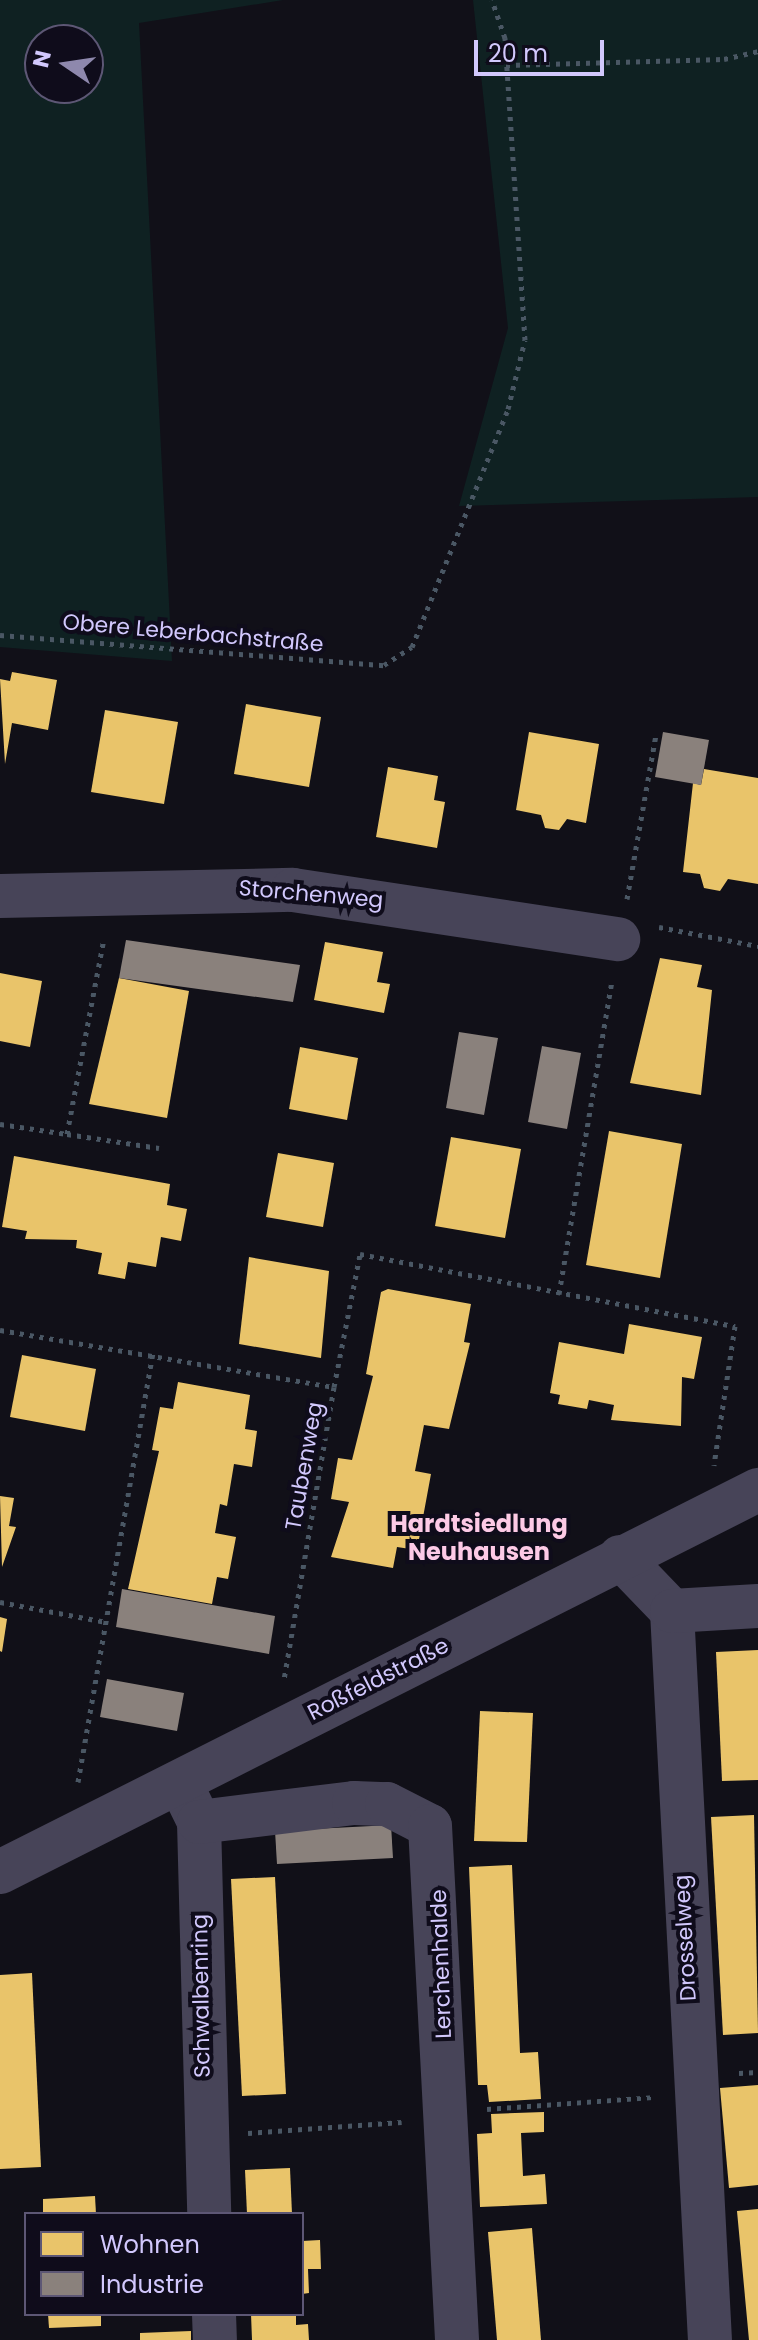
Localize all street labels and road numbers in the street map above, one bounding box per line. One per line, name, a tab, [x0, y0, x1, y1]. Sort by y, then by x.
street label: Obere Leberbachstraße	[61, 608, 325, 658]
street label: Storchenweg	[238, 875, 384, 913]
street label: Taubenweg	[280, 1400, 328, 1532]
street label: Roßfeldstraße	[303, 1632, 453, 1726]
street label: Drosselweg	[669, 1874, 701, 2002]
street label: Lerchenhalde	[425, 1889, 457, 2039]
street label: Schwalbenring	[186, 1914, 216, 2078]

